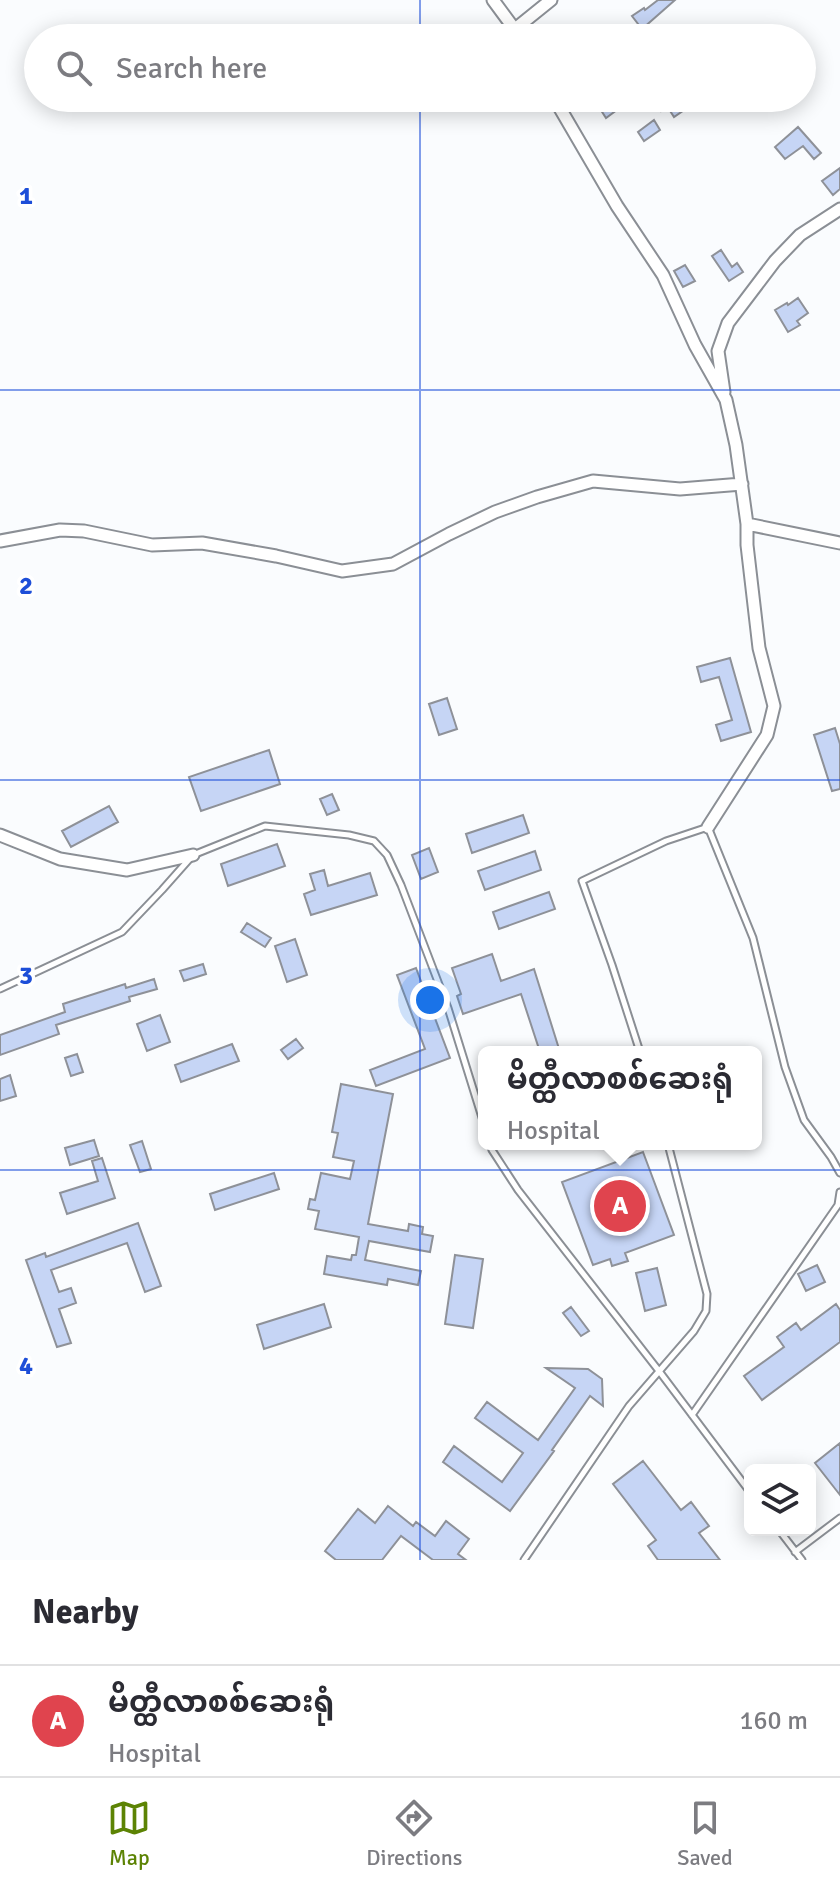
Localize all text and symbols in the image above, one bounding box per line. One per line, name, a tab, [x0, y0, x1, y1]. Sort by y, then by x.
search box	[24, 24, 816, 112]
icon: search	[52, 46, 96, 90]
text: Search here	[116, 50, 267, 87]
text: 1	[19, 180, 33, 212]
text: 2	[19, 570, 33, 602]
text: 3	[19, 960, 33, 992]
your location	[410, 980, 450, 1020]
popup	[478, 1046, 762, 1150]
text: မိတ္ထီလာစစ်ဆေးရုံ	[507, 1061, 733, 1098]
text: Hospital	[507, 1115, 600, 1147]
pin: A	[594, 1176, 646, 1236]
text: 4	[19, 1350, 33, 1382]
map controls	[744, 1464, 816, 1536]
button: layers	[744, 1464, 816, 1536]
text: Nearby	[32, 1591, 139, 1633]
text: မိတ္ထီလာစစ်ဆေးရုံ	[108, 1684, 334, 1721]
text: A	[50, 1705, 66, 1737]
text: 160 m	[739, 1705, 808, 1737]
text: Hospital	[108, 1738, 201, 1770]
tab: Map	[107, 1796, 151, 1871]
tab: Directions	[366, 1796, 462, 1871]
tab: Saved	[677, 1796, 733, 1871]

